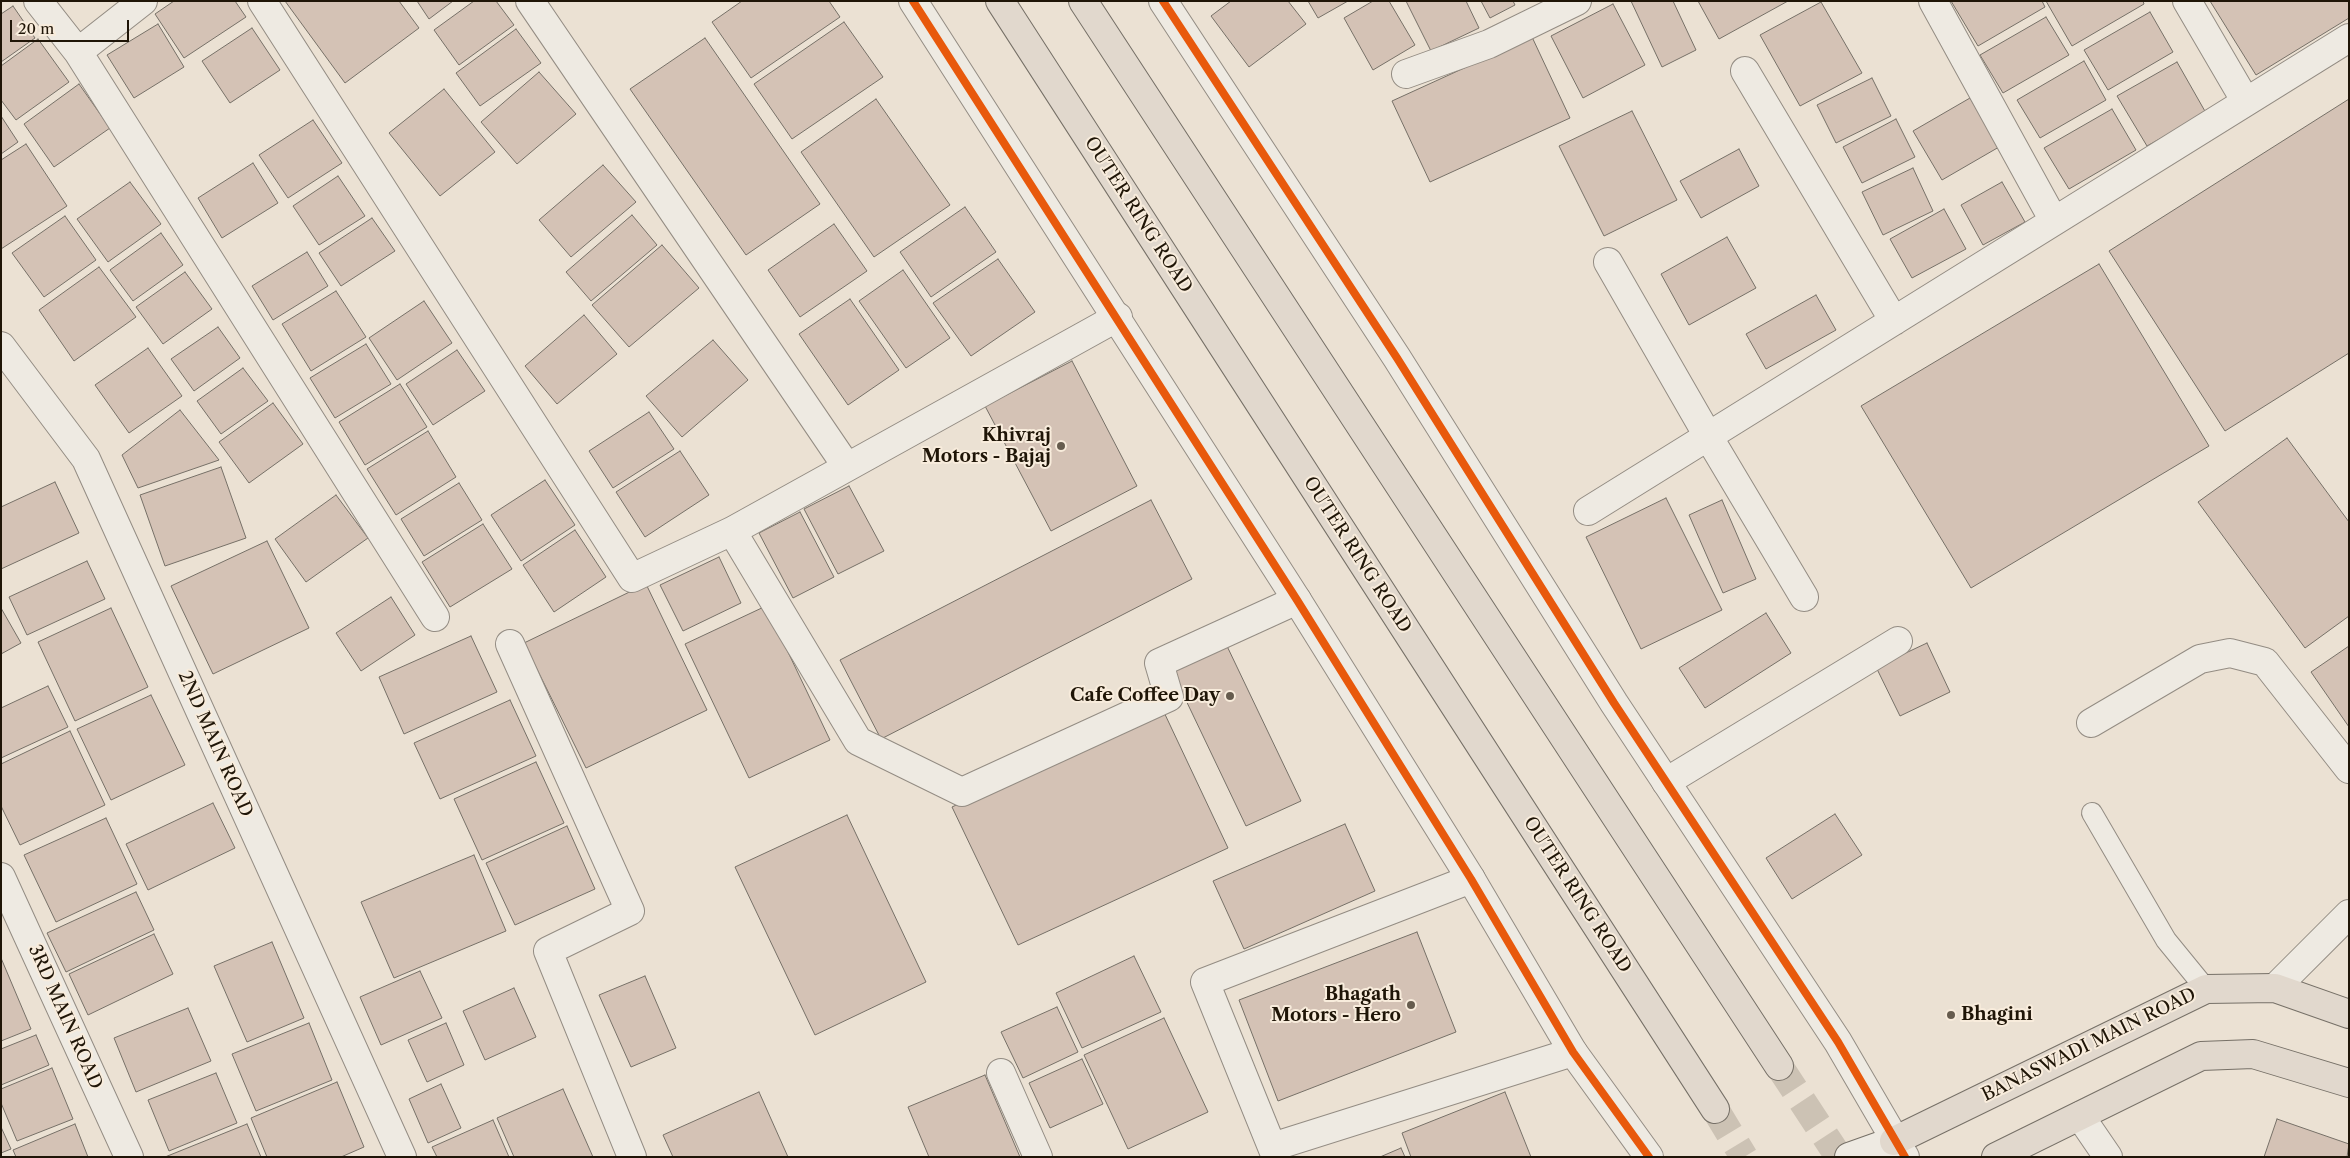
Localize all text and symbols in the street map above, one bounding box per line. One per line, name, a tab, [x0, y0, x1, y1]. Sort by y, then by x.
scale bar	[12, 10, 131, 42]
text: 20 m	[18, 19, 54, 38]
street label: OUTER RING ROAD	[1079, 133, 1197, 297]
place label: Khivraj Motors - Bajaj	[922, 425, 1051, 468]
marker: Khivraj Motors - Bajaj	[1055, 440, 1067, 452]
street label: OUTER RING ROAD	[1298, 473, 1416, 637]
street label: 2ND MAIN ROAD	[173, 668, 257, 820]
place label: Cafe Coffee Day	[1070, 685, 1220, 707]
marker: Cafe Coffee Day	[1224, 690, 1236, 702]
street label: OUTER RING ROAD	[1518, 813, 1636, 977]
street label: 3RD MAIN ROAD	[23, 941, 107, 1093]
place label: Bhagath Motors - Hero	[1271, 984, 1401, 1026]
street label: BANASWADI MAIN ROAD	[1979, 984, 2199, 1106]
marker: Bhagath Motors - Hero	[1405, 999, 1417, 1011]
place label: Bhagini	[1961, 1004, 2033, 1026]
marker: Bhagini	[1945, 1009, 1957, 1021]

